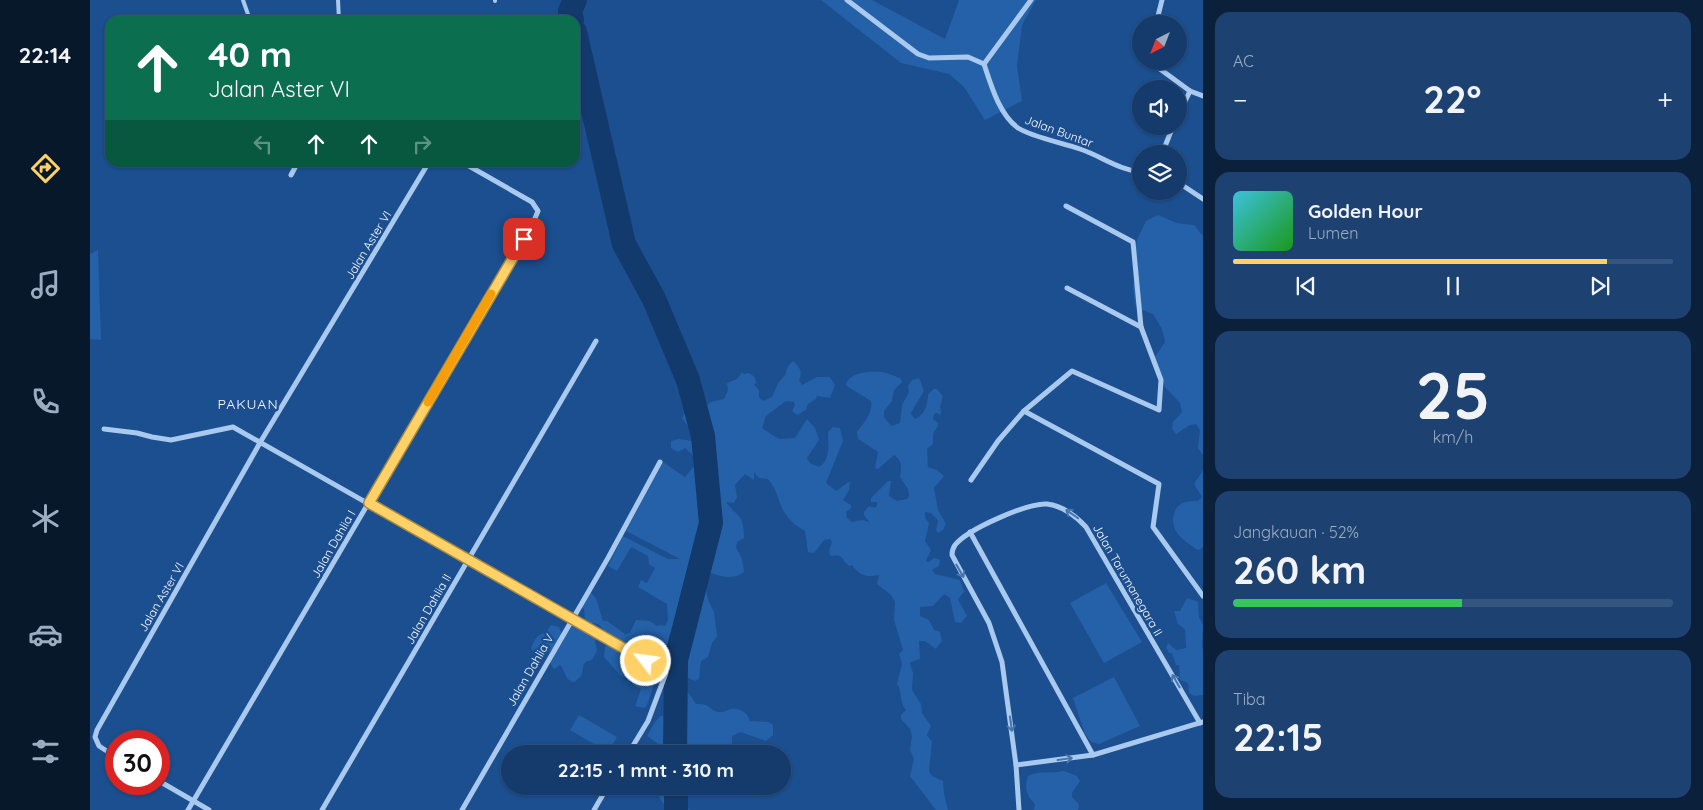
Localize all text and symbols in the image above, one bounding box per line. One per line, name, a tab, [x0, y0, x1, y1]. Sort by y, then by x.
north arrow	[1132, 15, 1188, 70]
map controls	[1132, 15, 1187, 200]
text: 40 m	[208, 32, 292, 76]
icon: ahead	[125, 35, 190, 100]
text: 22:14	[19, 41, 71, 69]
text: AC	[1233, 51, 1254, 71]
text: Jalan Aster VI	[208, 75, 350, 103]
text: 22°	[1423, 75, 1481, 123]
button: sound	[1132, 80, 1187, 135]
text: −	[1233, 82, 1248, 117]
text: +	[1657, 82, 1673, 117]
street label: Jalan Buntar	[1023, 112, 1096, 150]
icon: left	[249, 130, 277, 158]
icon: ahead	[302, 130, 330, 158]
icon: ahead	[355, 130, 383, 158]
icon: right	[408, 130, 436, 158]
button: layers	[1132, 145, 1187, 200]
icon: directions	[28, 151, 63, 186]
text: Golden Hour	[1308, 199, 1423, 223]
street label: Jalan Aster VI	[342, 208, 394, 282]
pin	[503, 218, 545, 260]
text: Lumen	[1308, 223, 1359, 243]
icon: arrive	[510, 225, 538, 253]
icon: music	[28, 267, 63, 302]
icon: previous	[1292, 272, 1320, 300]
icon: pause	[1439, 272, 1467, 300]
icon: next	[1586, 272, 1614, 300]
text: 25	[1416, 354, 1490, 435]
icon: phone	[28, 384, 63, 419]
district label: PAKUAN	[217, 395, 279, 413]
text: km/h	[1433, 427, 1473, 447]
icon: climate	[28, 501, 63, 536]
street label: Jalan Dahlia I	[308, 507, 358, 581]
one-way arrow	[1065, 509, 1079, 519]
street label: Jalan Tarumanegara II	[1090, 521, 1166, 639]
text: Jangkauan · 52%	[1233, 522, 1359, 542]
text: 260 km	[1233, 546, 1366, 594]
street label: Jalan Aster VI	[135, 560, 187, 634]
one-way arrow	[955, 564, 965, 579]
street label: Jalan Dahlia II	[402, 571, 454, 647]
icon: car	[28, 617, 63, 652]
street label: Jalan Dahlia V	[503, 631, 557, 709]
position arrow	[619, 634, 671, 686]
one-way arrow	[1170, 675, 1180, 689]
text: Tiba	[1233, 689, 1265, 709]
text: 22:15	[1233, 713, 1323, 761]
one-way arrow	[1006, 715, 1016, 731]
speed limit sign: 30	[105, 730, 170, 795]
icon: filters	[28, 734, 63, 769]
one-way arrow	[1056, 753, 1072, 763]
text: 22:15 · 1 mnt · 310 m	[558, 758, 734, 782]

